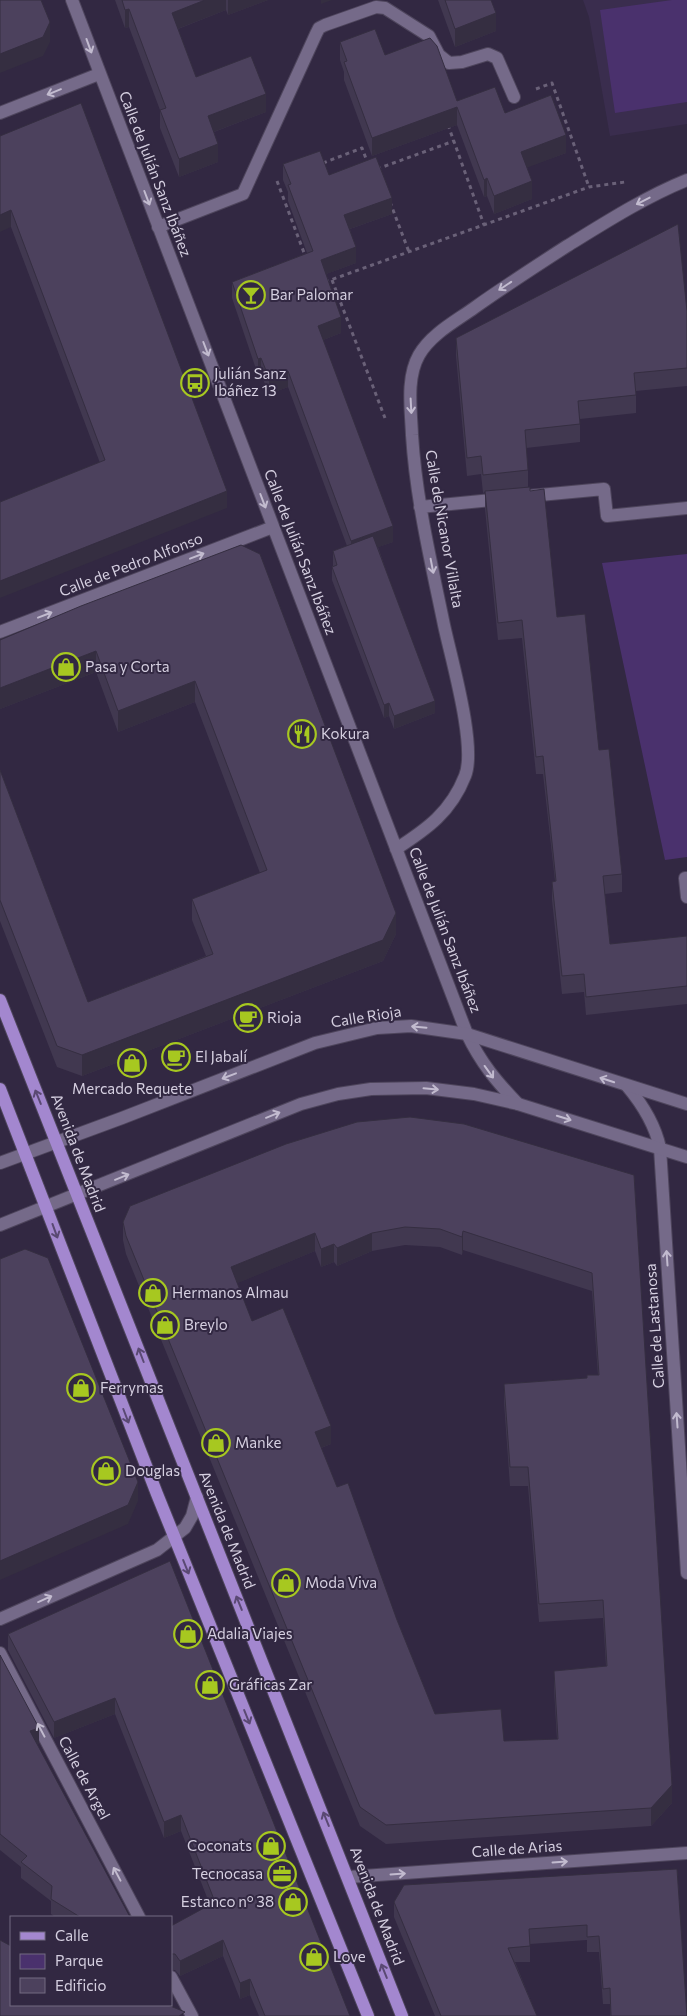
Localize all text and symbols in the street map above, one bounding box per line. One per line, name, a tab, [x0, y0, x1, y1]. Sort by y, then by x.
one-way arrow	[85, 37, 94, 53]
one-way arrow	[47, 88, 62, 97]
street label: Calle de Julián Sanz Ibáñez	[116, 88, 196, 259]
one-way arrow	[143, 189, 152, 205]
one-way arrow	[636, 197, 651, 206]
bar icon: Bar Palomar	[236, 280, 266, 310]
one-way arrow	[498, 281, 512, 291]
place label: Bar Palomar	[270, 285, 353, 303]
one-way arrow	[201, 341, 211, 356]
place label: Julián Sanz Ibáñez 13	[214, 364, 286, 399]
bus stop icon: Julián Sanz Ibáñez 13	[180, 368, 210, 398]
one-way arrow	[406, 397, 415, 413]
street label: Calle de Nicanor Villalta	[422, 448, 468, 609]
street label: Calle de Julián Sanz Ibáñez	[261, 466, 341, 637]
one-way arrow	[259, 493, 268, 508]
street label: Calle de Pedro Alfonso	[56, 528, 205, 600]
one-way arrow	[189, 551, 204, 560]
one-way arrow	[428, 558, 437, 574]
one-way arrow	[37, 610, 53, 619]
shop icon: Pasa y Corta	[51, 652, 81, 682]
place label: Pasa y Corta	[85, 657, 170, 675]
restaurant icon: Kokura	[287, 719, 317, 749]
place label: Kokura	[321, 724, 370, 742]
street label: Calle de Julián Sanz Ibáñez	[406, 844, 486, 1015]
street label: Calle Rioja	[329, 1002, 402, 1030]
cafe icon: Rioja	[233, 1003, 263, 1033]
place label: Rioja	[267, 1008, 302, 1026]
one-way arrow	[411, 1022, 427, 1031]
cafe icon: El Jabalí	[161, 1042, 191, 1072]
place label: El Jabalí	[195, 1047, 248, 1065]
shop icon: Mercado Requete	[117, 1048, 147, 1078]
one-way arrow	[483, 1065, 494, 1078]
one-way arrow	[222, 1072, 237, 1081]
one-way arrow	[599, 1074, 615, 1084]
place label: Mercado Requete	[72, 1079, 192, 1097]
one-way arrow	[423, 1084, 439, 1094]
one-way arrow	[33, 1090, 43, 1105]
street label: Avenida de Madrid	[48, 1091, 110, 1215]
one-way arrow	[265, 1110, 280, 1119]
one-way arrow	[556, 1114, 572, 1124]
one-way arrow	[114, 1171, 129, 1181]
one-way arrow	[51, 1223, 60, 1239]
one-way arrow	[663, 1250, 672, 1266]
street label: Calle de Lastanosa	[641, 1263, 667, 1389]
shop icon: Hermanos Almau	[138, 1278, 168, 1308]
place label: Hermanos Almau	[172, 1283, 289, 1301]
shop icon: Breylo	[150, 1310, 180, 1340]
place label: Breylo	[184, 1315, 228, 1333]
one-way arrow	[136, 1347, 145, 1363]
shop icon: Ferrymas	[66, 1373, 96, 1403]
place label: Ferrymas	[100, 1378, 164, 1396]
one-way arrow	[123, 1408, 132, 1423]
one-way arrow	[673, 1412, 682, 1428]
shop icon: Manke	[201, 1428, 231, 1458]
place label: Manke	[235, 1433, 281, 1451]
shop icon: Douglas	[91, 1456, 121, 1486]
place label: Douglas	[125, 1461, 180, 1479]
street label: Avenida de Madrid	[196, 1468, 260, 1591]
one-way arrow	[182, 1559, 192, 1574]
shop icon: Moda Viva	[271, 1568, 301, 1598]
place label: Moda Viva	[305, 1573, 377, 1591]
one-way arrow	[37, 1594, 52, 1604]
one-way arrow	[234, 1596, 244, 1611]
shop icon: Adalia Viajes	[173, 1619, 203, 1649]
place label: Adalia Viajes	[207, 1624, 293, 1642]
shop icon: Gráficas Zar	[195, 1670, 225, 1700]
place label: Gráficas Zar	[229, 1675, 312, 1693]
one-way arrow	[243, 1709, 253, 1724]
one-way arrow	[36, 1723, 46, 1738]
street label: Calle de Argel	[55, 1733, 114, 1822]
one-way arrow	[320, 1812, 330, 1827]
shop icon: Coconats	[256, 1831, 286, 1861]
place label: Coconats	[187, 1836, 252, 1854]
street label: Calle de Arias	[471, 1836, 563, 1860]
street label: Avenida de Madrid	[347, 1844, 409, 1968]
one-way arrow	[551, 1857, 567, 1867]
office icon: Tecnocasa	[267, 1859, 297, 1889]
place label: Tecnocasa	[192, 1864, 263, 1882]
one-way arrow	[112, 1867, 121, 1882]
one-way arrow	[389, 1869, 405, 1879]
shop icon: Estanco nº 38	[278, 1887, 308, 1917]
place label: Estanco nº 38	[181, 1892, 274, 1910]
legend	[10, 1916, 172, 2006]
text: Calle	[55, 1926, 89, 1944]
shop icon: Love	[299, 1942, 329, 1972]
place label: Love	[333, 1947, 366, 1965]
text: Parque	[55, 1951, 103, 1969]
one-way arrow	[379, 1964, 389, 1979]
text: Edificio	[55, 1976, 106, 1994]

